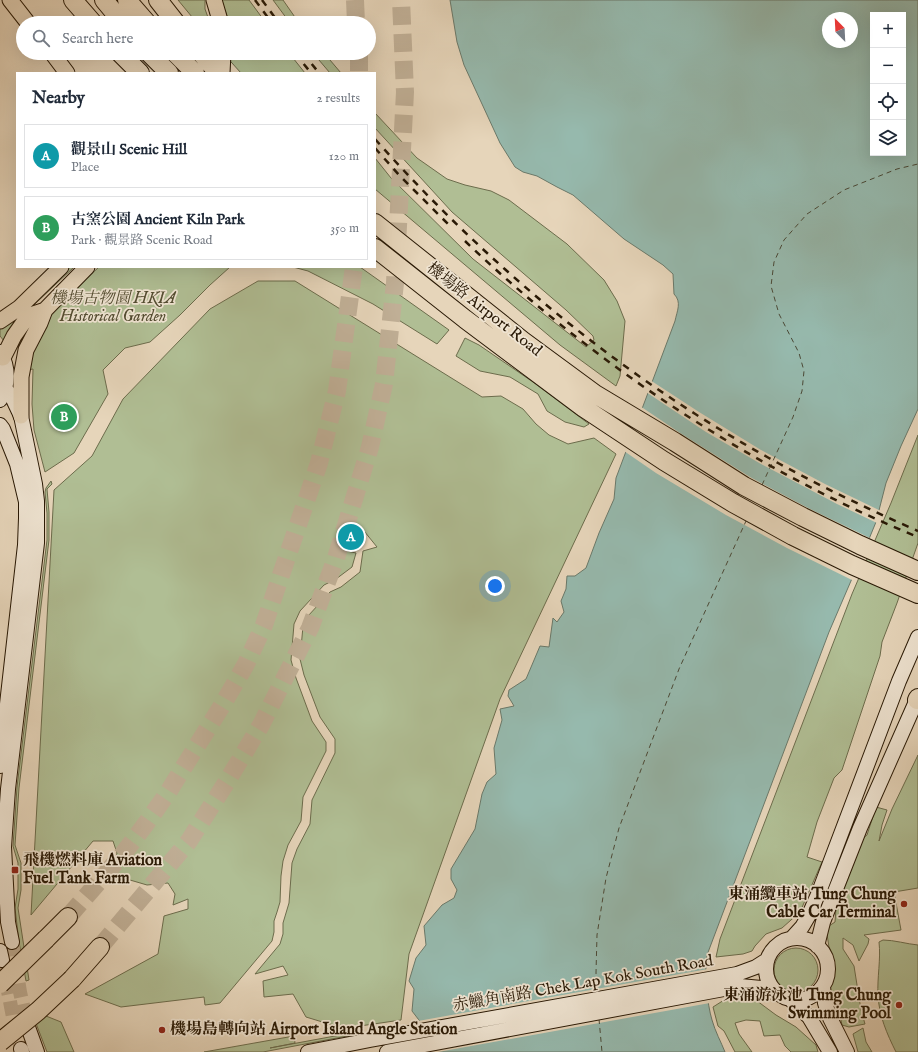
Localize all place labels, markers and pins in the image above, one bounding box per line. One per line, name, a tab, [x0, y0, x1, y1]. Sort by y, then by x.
pin: B	[51, 402, 77, 432]
pin: A	[338, 522, 364, 552]
place label: 飛機燃料庫 Aviation Fuel Tank Farm	[23, 850, 163, 889]
marker: 飛機燃料庫 Aviation Fuel Tank Farm	[10, 865, 20, 875]
place label: 東涌纜車站 Tung Chung Cable Car Terminal	[728, 885, 897, 923]
marker: 東涌纜車站 Tung Chung Cable Car Terminal	[899, 899, 909, 909]
place label: 東涌游泳池 Tung Chung Swimming Pool	[723, 986, 892, 1024]
marker: 東涌游泳池 Tung Chung Swimming Pool	[894, 1000, 904, 1010]
place label: 機場島轉向站 Airport Island Angle Station	[170, 1020, 458, 1040]
marker: 機場島轉向站 Airport Island Angle Station	[157, 1025, 167, 1035]

